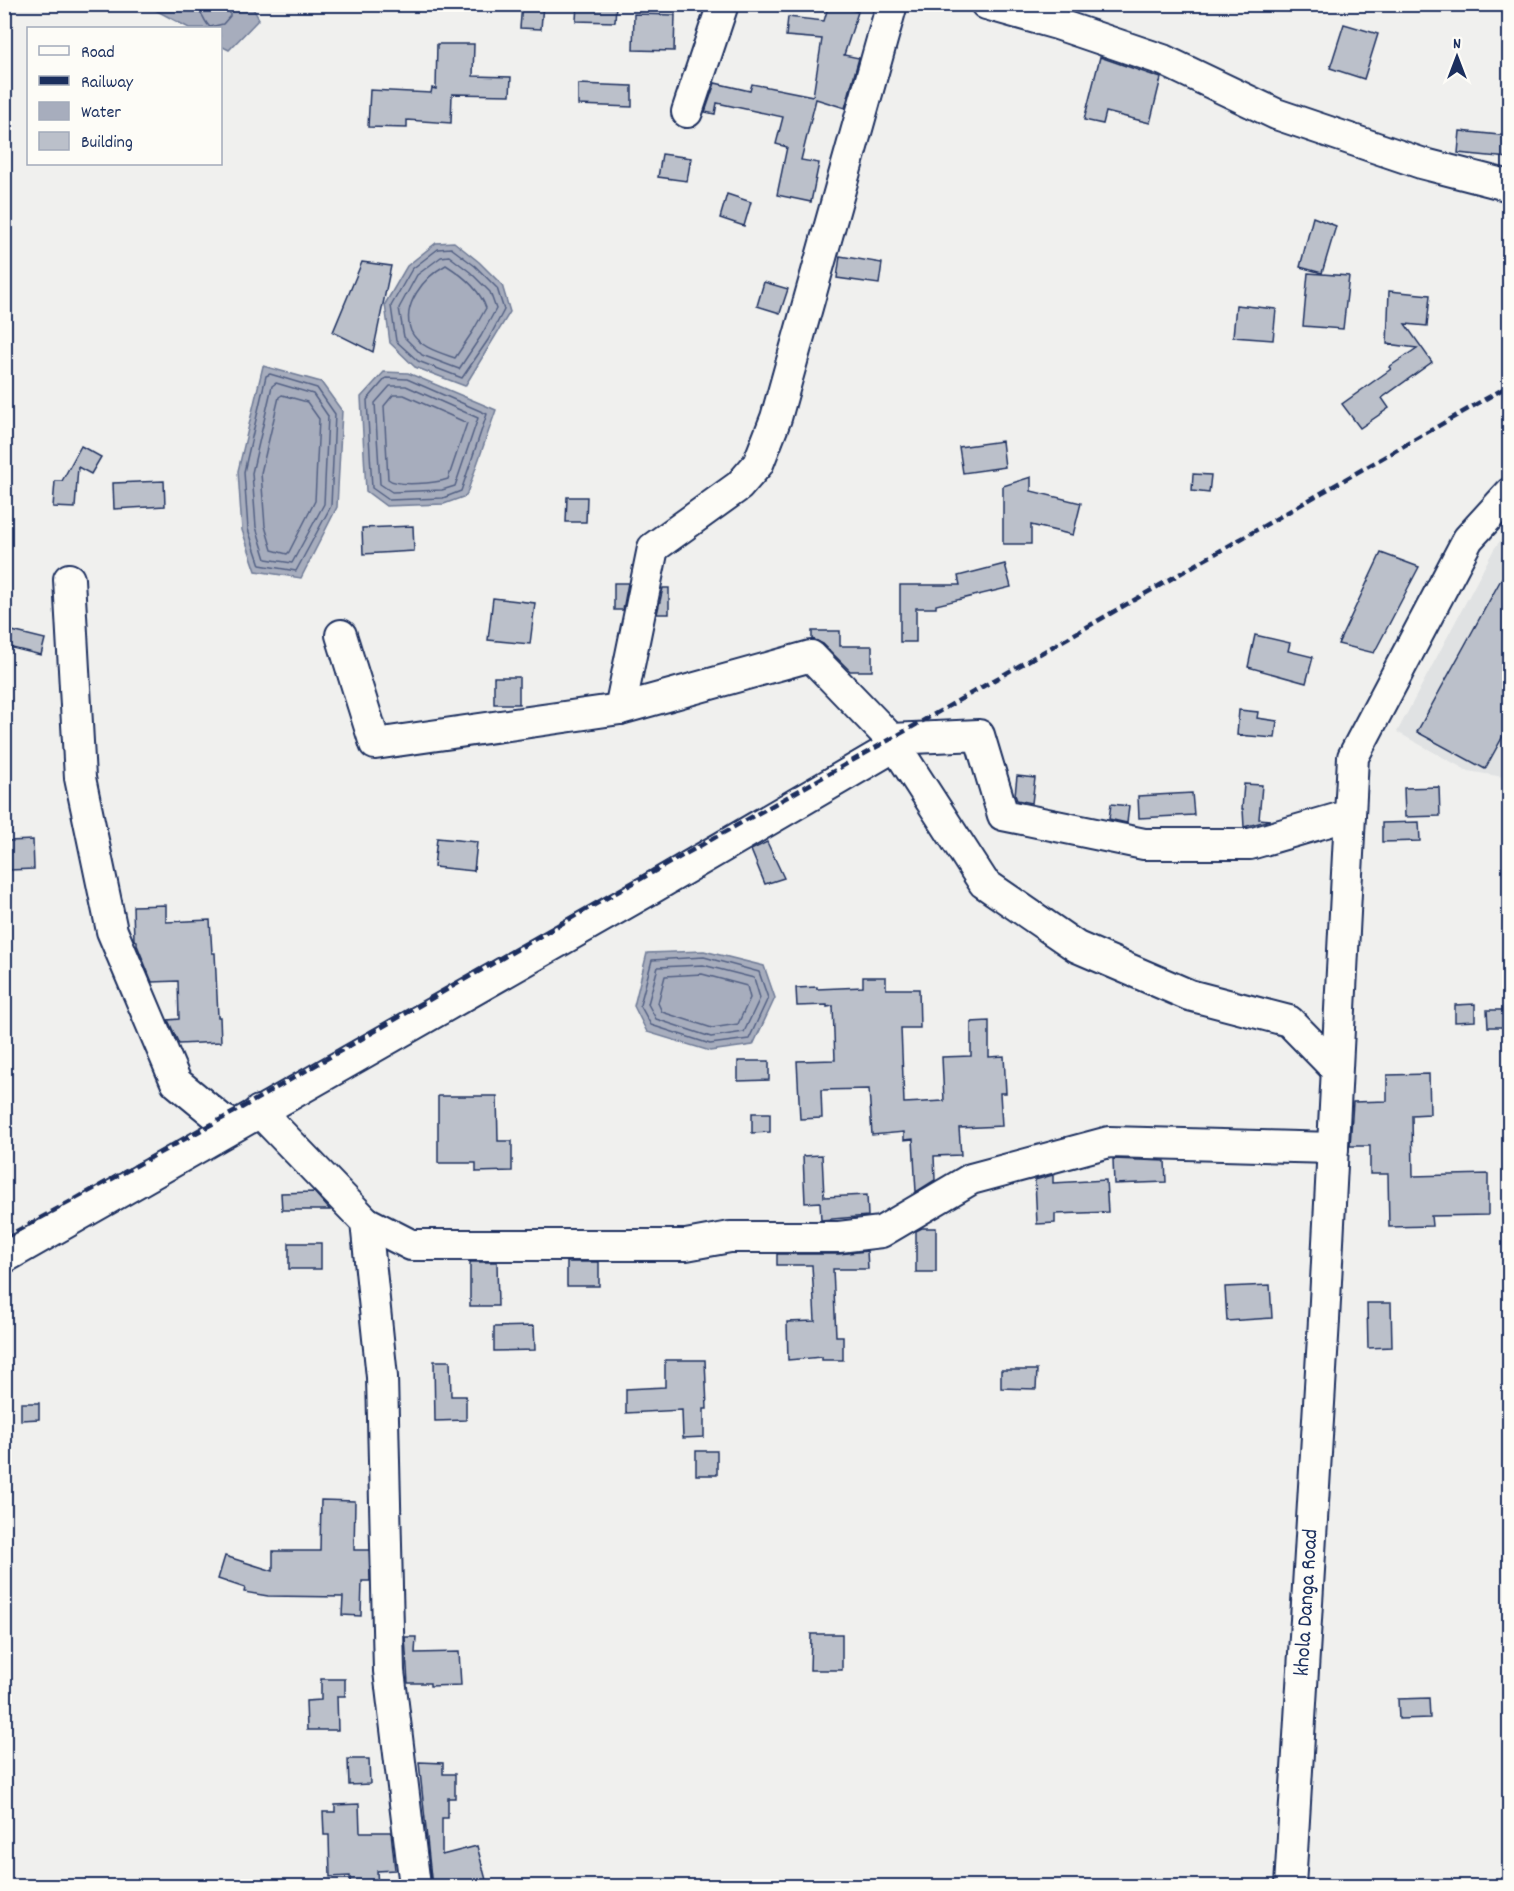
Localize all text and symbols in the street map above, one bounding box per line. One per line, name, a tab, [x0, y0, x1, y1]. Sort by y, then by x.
legend	[27, 27, 222, 165]
north arrow	[1427, 27, 1487, 87]
text: N	[1453, 33, 1461, 56]
text: Road	[81, 41, 115, 66]
text: Railway	[81, 71, 134, 96]
text: Water	[81, 101, 121, 126]
text: Building	[81, 131, 133, 156]
street label: khola Danga Road	[1287, 1528, 1327, 1677]

